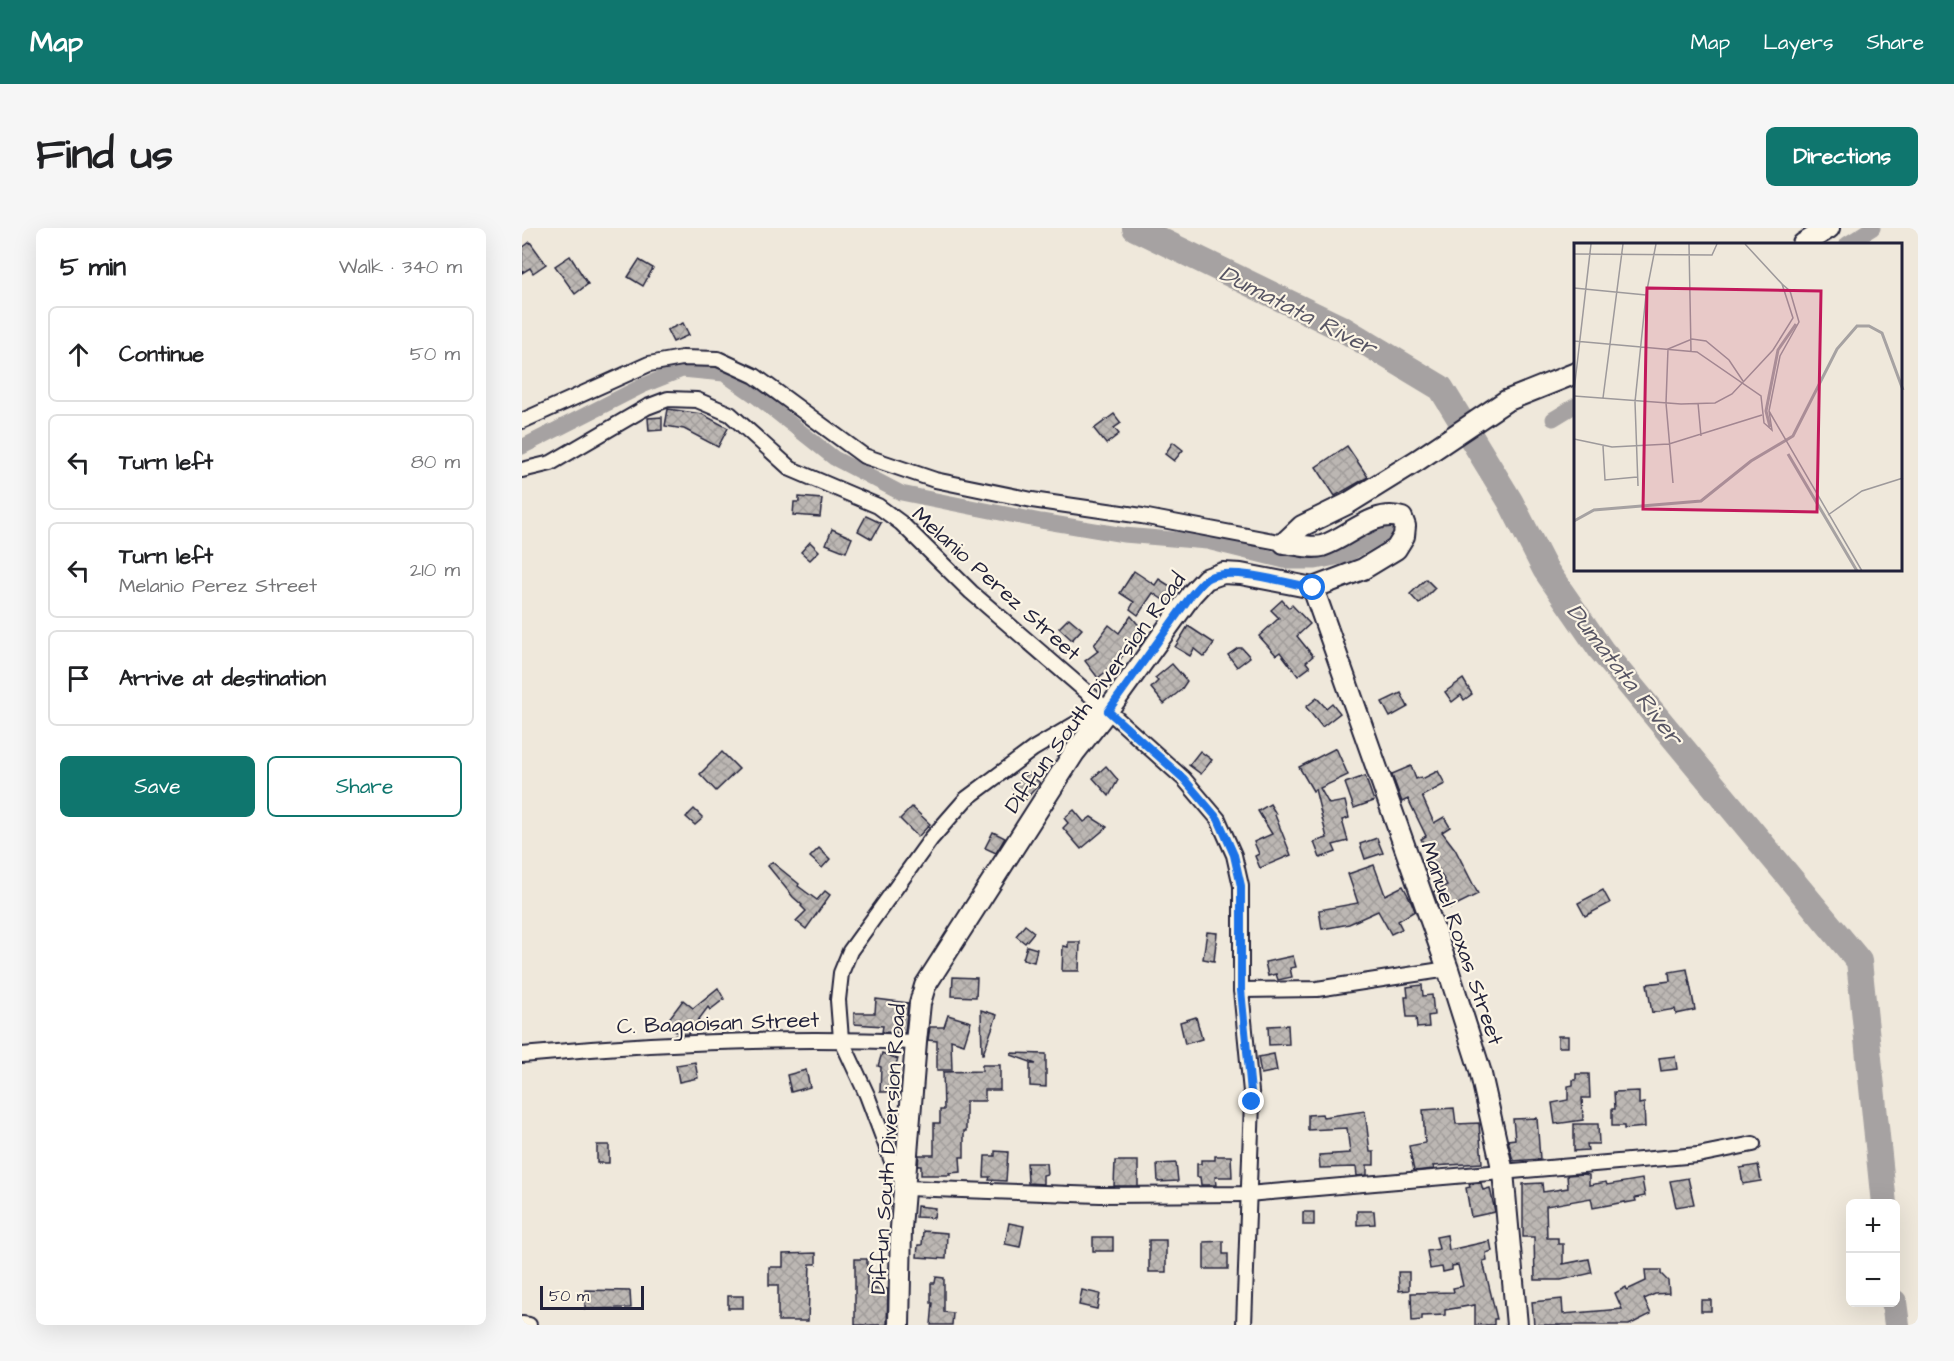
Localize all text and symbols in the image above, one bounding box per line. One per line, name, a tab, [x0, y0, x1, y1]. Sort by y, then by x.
text: Map	[30, 23, 83, 62]
text: Map	[1690, 28, 1730, 57]
text: Layers	[1763, 28, 1833, 57]
text: Share	[1866, 28, 1924, 57]
text: Find us	[36, 127, 173, 185]
button: Directions	[1766, 127, 1918, 186]
inset map	[1574, 243, 1903, 572]
text: 5 min	[60, 249, 126, 285]
text: Walk · 340 m	[339, 253, 462, 281]
water label: Dumatata River	[1213, 257, 1384, 366]
icon: ahead	[62, 338, 95, 371]
text: Continue	[119, 339, 204, 370]
text: 50 m	[410, 340, 460, 368]
icon: left	[62, 446, 95, 479]
text: Turn left	[119, 447, 213, 478]
text: 80 m	[411, 448, 460, 476]
street label: Melanio Perez Street	[905, 500, 1087, 669]
text: Turn left	[119, 541, 213, 572]
icon: left	[62, 554, 95, 587]
text: 210 m	[410, 556, 460, 584]
street label: Diffun South Diversion Road	[997, 566, 1193, 820]
text: Melanio Perez Street	[119, 572, 317, 600]
route start	[1299, 574, 1325, 600]
water label: Dumatata River	[1558, 597, 1692, 755]
icon: arrive	[62, 662, 95, 695]
text: Arrive at destination	[119, 663, 326, 694]
button: Save	[60, 756, 255, 817]
button: Share	[267, 756, 462, 817]
street label: Manuel Roxas Street	[1412, 838, 1511, 1049]
street label: Diffun South Diversion Road	[863, 1003, 914, 1295]
street label: C. Bagaoisan Street	[616, 1004, 820, 1044]
route end	[1238, 1088, 1264, 1114]
map controls	[1846, 1199, 1900, 1307]
button: +	[1846, 1199, 1900, 1253]
button: −	[1846, 1253, 1900, 1307]
scale bar	[540, 1283, 644, 1310]
text: 50 m	[549, 1285, 589, 1307]

